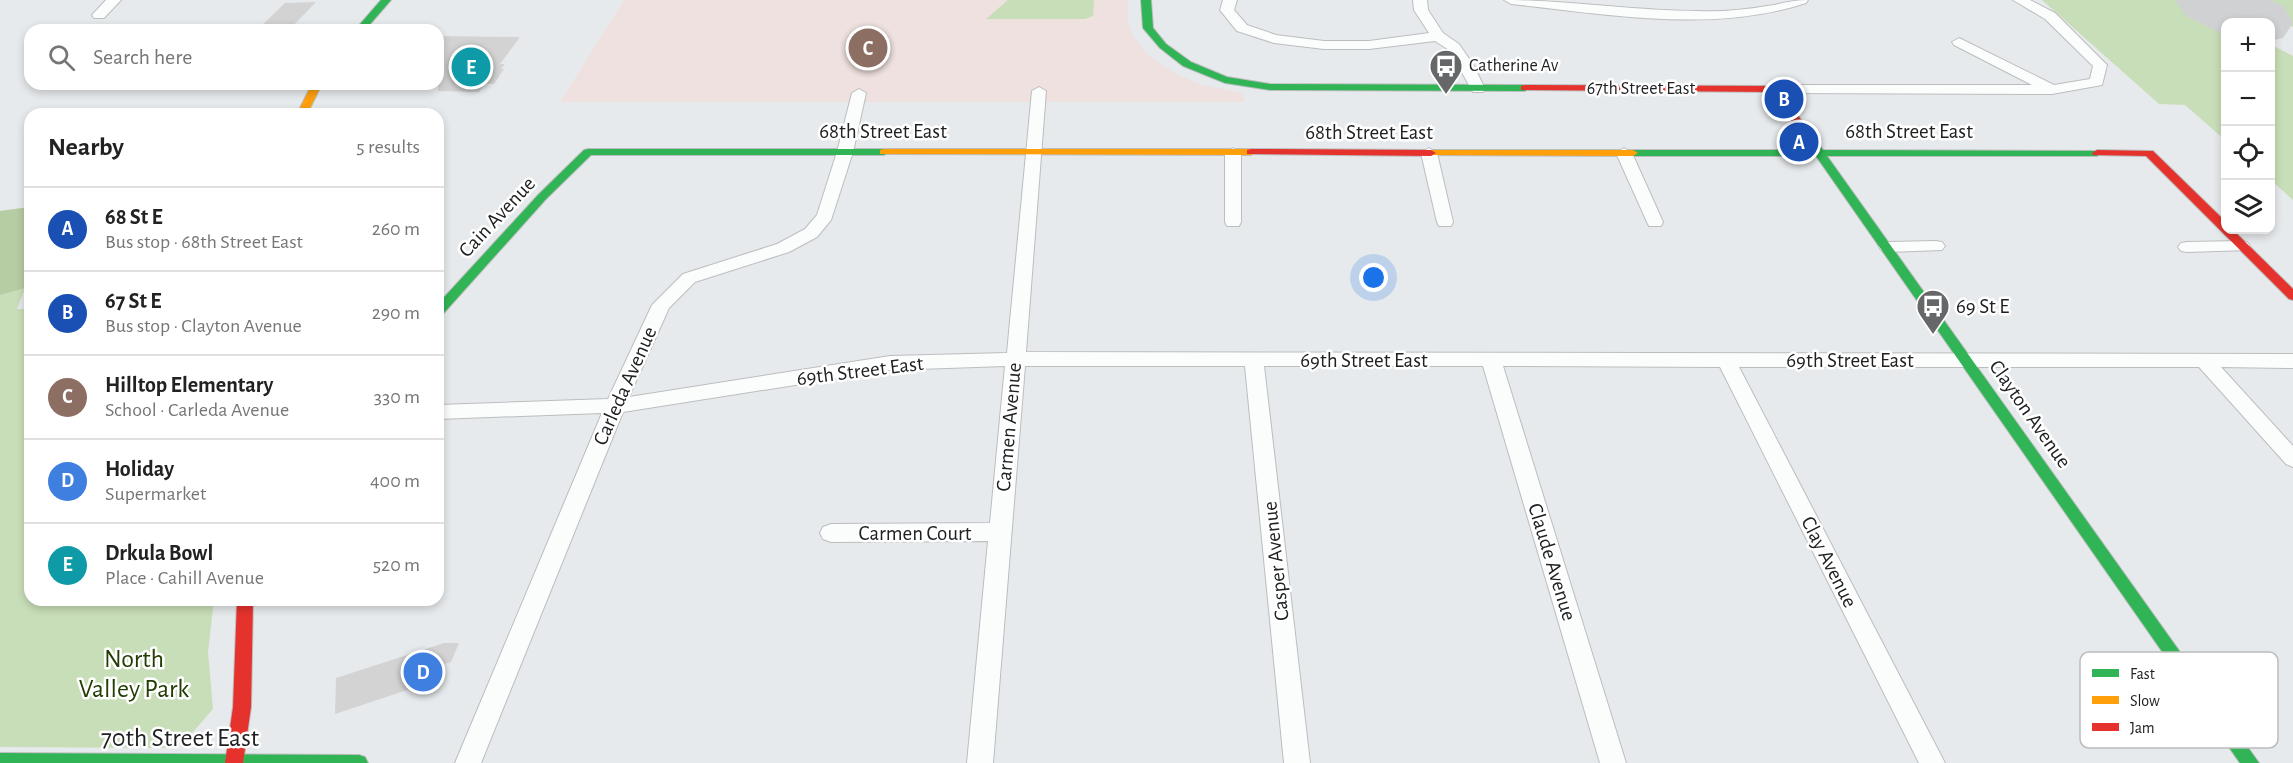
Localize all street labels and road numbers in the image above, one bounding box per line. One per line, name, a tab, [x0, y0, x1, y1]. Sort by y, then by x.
street label: 67th Street East	[1587, 80, 1695, 98]
street label: 68th Street East	[819, 121, 947, 142]
street label: 68th Street East	[1845, 121, 1973, 142]
street label: 68th Street East	[1305, 122, 1433, 143]
street label: Cain Avenue	[455, 173, 539, 261]
street label: Carleda Avenue	[590, 324, 660, 448]
street label: 69th Street East	[1300, 350, 1428, 371]
street label: 69th Street East	[1786, 350, 1914, 371]
street label: 69th Street East	[795, 353, 925, 389]
street label: Clayton Avenue	[1985, 356, 2075, 472]
street label: Carmen Avenue	[993, 362, 1025, 492]
street label: Casper Avenue	[1259, 500, 1293, 622]
street label: Claude Avenue	[1524, 501, 1580, 623]
street label: Clay Avenue	[1797, 513, 1861, 611]
street label: Carmen Court	[859, 523, 972, 544]
street label: 70th Street East	[101, 725, 259, 751]

